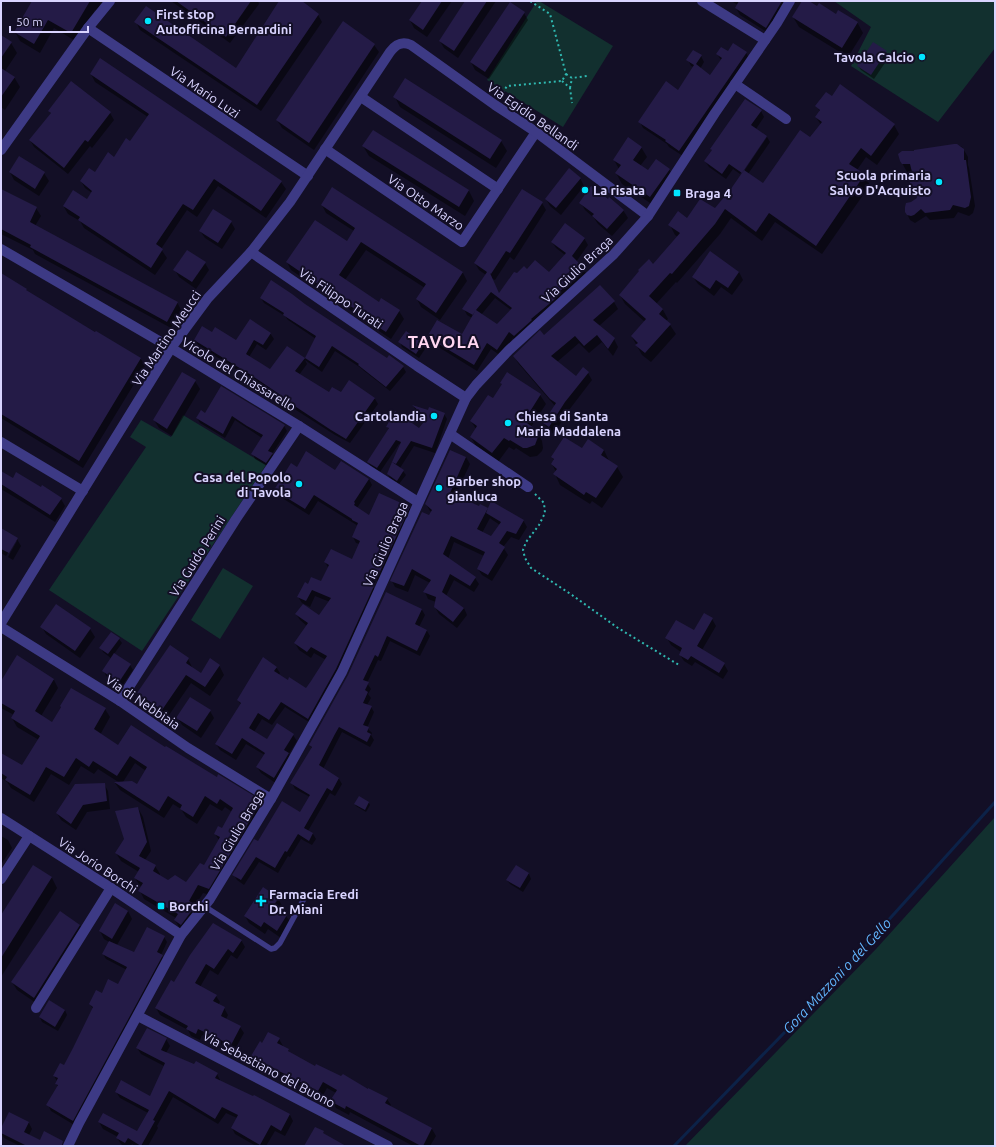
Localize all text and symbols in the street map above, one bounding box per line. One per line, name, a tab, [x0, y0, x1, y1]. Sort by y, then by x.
place label: First stop Autofficina Bernardini	[156, 7, 292, 36]
scale bar	[10, 8, 88, 34]
text: 50 m	[16, 15, 43, 28]
marker: First stop Autofficina Bernardini	[143, 16, 153, 26]
place label: Tavola Calcio	[834, 50, 914, 64]
marker: Tavola Calcio	[917, 52, 927, 62]
street label: Via Mario Luzi	[167, 63, 243, 121]
street label: Via Egidio Bellandi	[485, 79, 581, 153]
place label: Scuola primaria Salvo D'Acquisto	[829, 168, 931, 197]
street label: Via Otto Marzo	[385, 171, 467, 233]
marker: Scuola primaria Salvo D'Acquisto	[934, 177, 944, 187]
place label: La risata	[593, 183, 645, 197]
marker: La risata	[580, 185, 590, 195]
place label: Braga 4	[685, 186, 731, 200]
marker: Braga 4	[672, 188, 682, 198]
street label: Via Giulio Braga	[539, 233, 615, 305]
street label: Via Filippo Turati	[296, 265, 386, 331]
street label: Via Martino Meucci	[129, 288, 203, 388]
district label: TAVOLA	[408, 332, 480, 351]
street label: Vicolo del Chiassarello	[180, 334, 298, 414]
place label: Cartolandia	[355, 409, 426, 423]
place label: Chiesa di Santa Maria Maddalena	[516, 409, 621, 438]
marker: Cartolandia	[429, 411, 439, 421]
marker: Chiesa di Santa Maria Maddalena	[503, 418, 513, 428]
place label: Casa del Popolo di Tavola	[194, 470, 291, 499]
place label: Barber shop gianluca	[447, 474, 521, 503]
marker: Casa del Popolo di Tavola	[294, 479, 304, 489]
marker: Barber shop gianluca	[434, 483, 444, 493]
street label: Via Giulio Braga	[360, 499, 410, 589]
street label: Via Guido Perini	[167, 513, 227, 599]
street label: Via di Nebbiaia	[103, 672, 183, 732]
street label: Via Giulio Braga	[207, 787, 267, 873]
street label: Via Jorio Borchi	[56, 834, 140, 896]
place label: Farmacia Eredi Dr. Miani	[269, 887, 359, 916]
marker: Farmacia Eredi Dr. Miani	[256, 896, 266, 906]
place label: Borchi	[169, 899, 208, 913]
marker: Borchi	[156, 901, 166, 911]
water label: Gora Mazzoni o del Gello	[780, 915, 895, 1037]
street label: Via Sebastiano del Buono	[200, 1028, 338, 1110]

